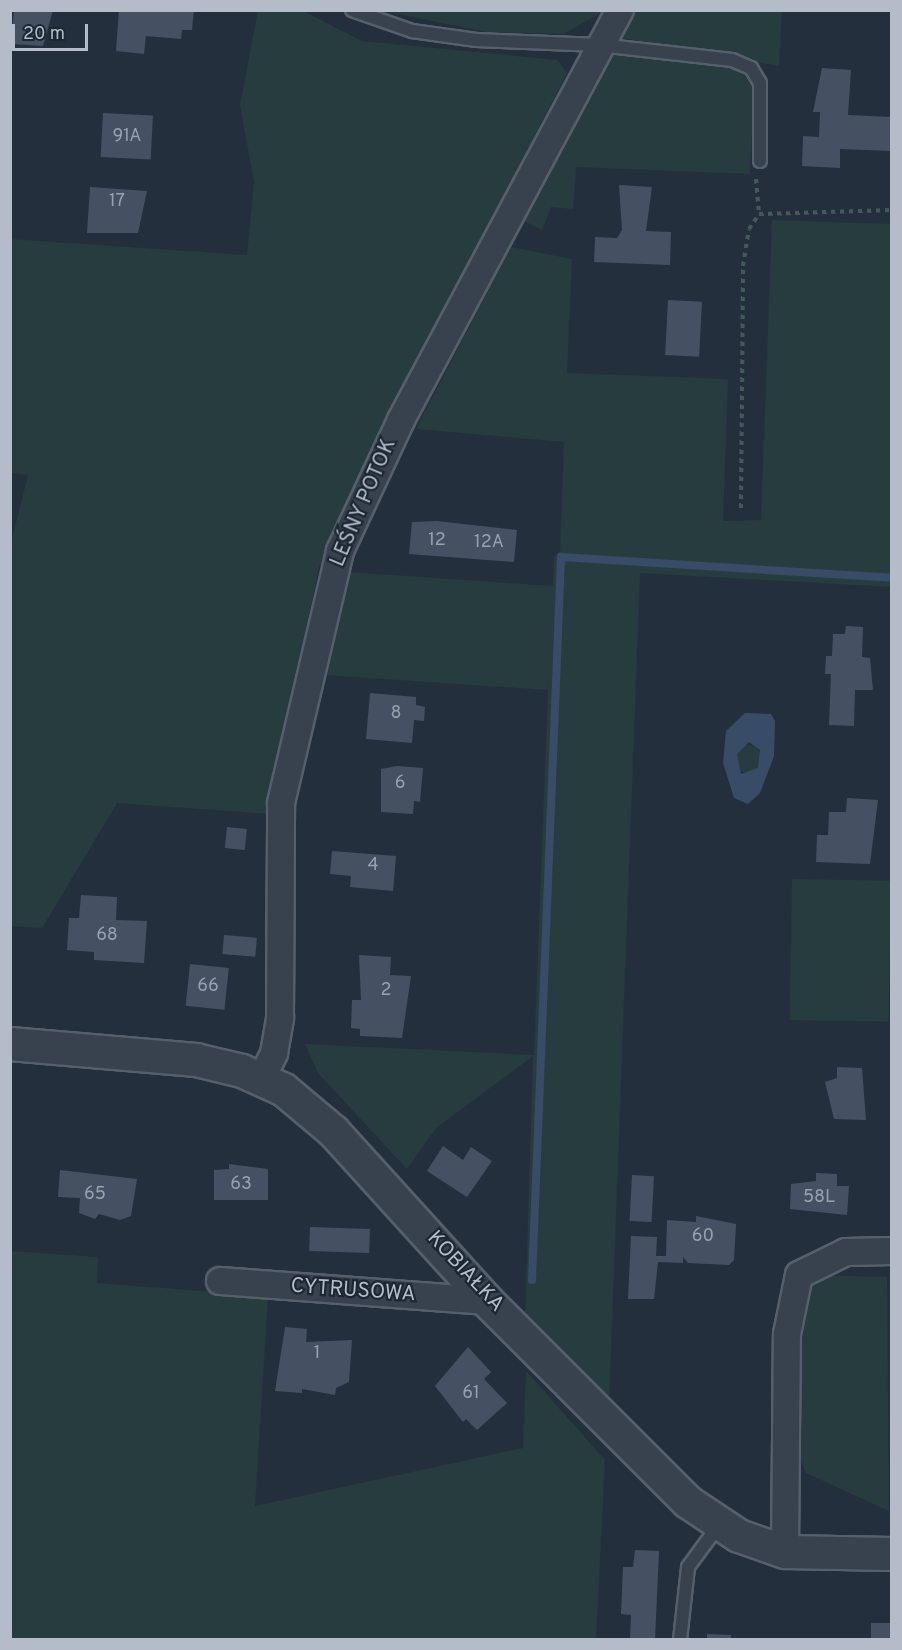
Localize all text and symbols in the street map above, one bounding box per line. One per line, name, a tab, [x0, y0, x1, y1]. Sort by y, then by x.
scale bar	[15, 12, 92, 50]
text: 20 m	[23, 23, 65, 46]
house number: 91A	[112, 126, 142, 148]
house number: 17	[109, 191, 125, 213]
street label: LEŚNY POTOK	[326, 435, 402, 571]
house number: 12	[428, 530, 446, 552]
house number: 12A	[474, 532, 504, 554]
house number: 8	[391, 703, 401, 725]
house number: 6	[395, 773, 405, 795]
house number: 4	[367, 855, 379, 877]
house number: 68	[96, 925, 118, 947]
house number: 66	[197, 976, 219, 998]
house number: 2	[380, 980, 392, 1002]
house number: 63	[230, 1174, 252, 1196]
house number: 65	[84, 1184, 106, 1206]
house number: 58L	[803, 1187, 835, 1209]
street label: KOBIAŁKA	[421, 1226, 509, 1318]
house number: 60	[692, 1226, 714, 1248]
street label: CYTRUSOWA	[290, 1274, 416, 1308]
house number: 1	[314, 1343, 320, 1365]
house number: 61	[462, 1383, 480, 1405]

